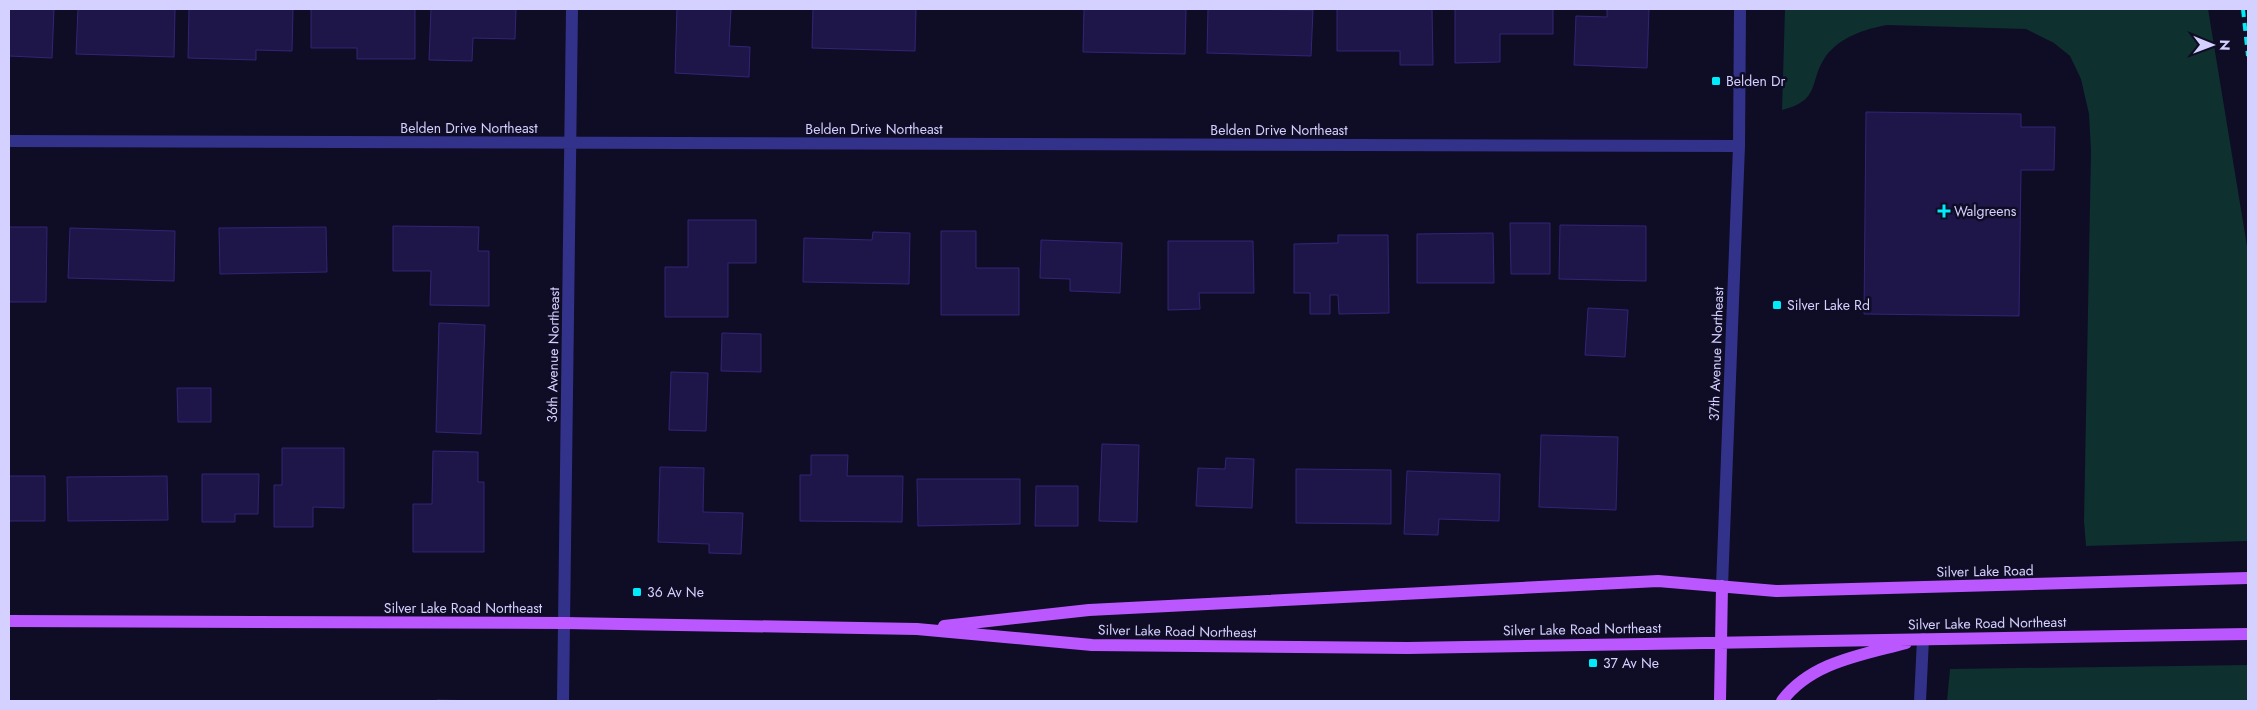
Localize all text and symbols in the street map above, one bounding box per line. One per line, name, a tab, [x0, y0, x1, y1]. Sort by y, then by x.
north arrow	[2187, 20, 2237, 70]
text: N	[2215, 39, 2235, 51]
place label: Belden Dr	[1726, 71, 1786, 91]
marker: Belden Dr	[1710, 75, 1722, 87]
street label: Belden Drive Northeast	[400, 118, 538, 138]
street label: Belden Drive Northeast	[805, 119, 943, 139]
street label: Belden Drive Northeast	[1210, 120, 1348, 140]
place label: Walgreens	[1954, 201, 2017, 221]
marker: Walgreens	[1938, 205, 1950, 217]
street label: 37th Avenue Northeast	[1704, 286, 1728, 422]
street label: 36th Avenue Northeast	[542, 287, 564, 423]
place label: Silver Lake Rd	[1787, 295, 1870, 315]
marker: Silver Lake Rd	[1771, 299, 1783, 311]
street label: Silver Lake Road	[1936, 560, 2034, 582]
place label: 36 Av Ne	[647, 582, 704, 602]
marker: 36 Av Ne	[631, 586, 643, 598]
street label: Silver Lake Road Northeast	[384, 598, 543, 618]
street label: Silver Lake Road Northeast	[1908, 612, 2067, 634]
street label: Silver Lake Road Northeast	[1503, 618, 1662, 640]
street label: Silver Lake Road Northeast	[1098, 620, 1257, 642]
place label: 37 Av Ne	[1603, 653, 1659, 673]
marker: 37 Av Ne	[1587, 657, 1599, 669]

